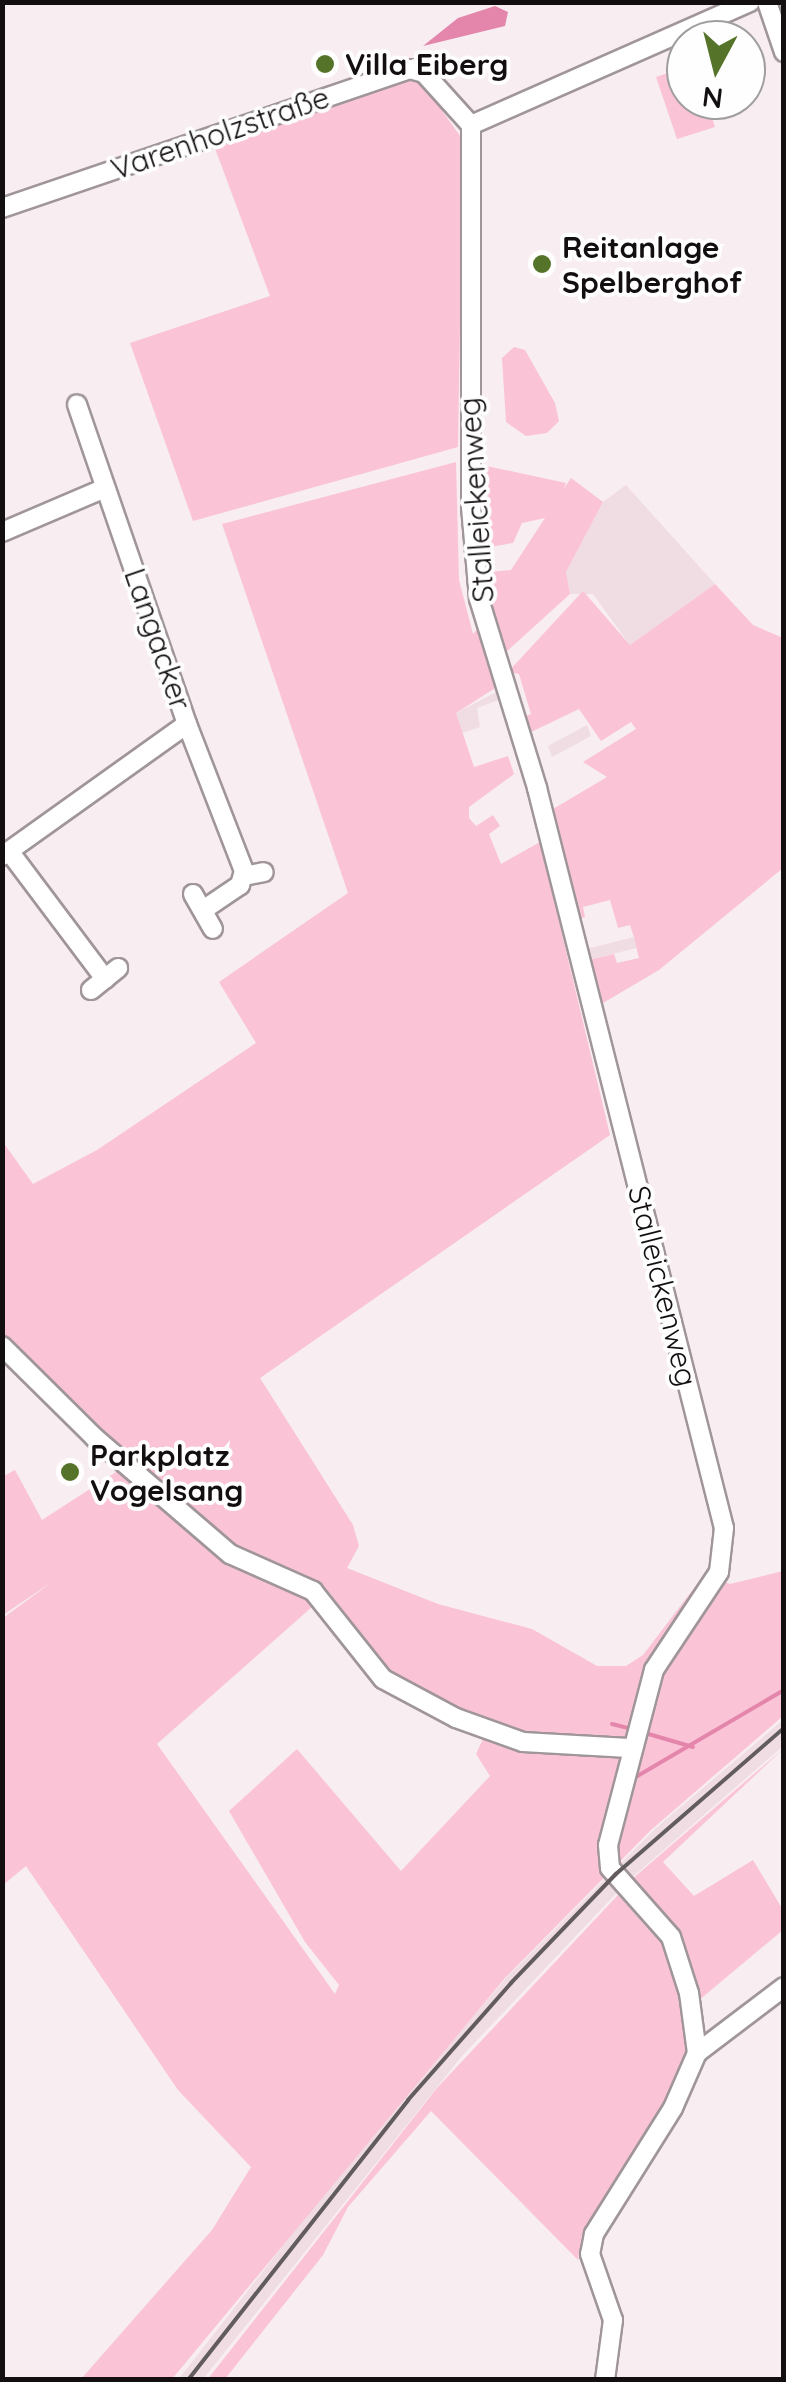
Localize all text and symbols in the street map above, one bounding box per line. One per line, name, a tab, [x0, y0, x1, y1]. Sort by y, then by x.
north arrow	[666, 20, 766, 120]
place label: Villa Eiberg	[345, 46, 508, 82]
marker: Villa Eiberg	[314, 53, 336, 75]
street label: Varenholzstraße	[106, 79, 334, 187]
text: N	[700, 80, 725, 117]
place label: Reitanlage Spelberghof	[562, 229, 742, 300]
marker: Reitanlage Spelberghof	[531, 253, 553, 275]
street label: Stalleickenweg	[451, 396, 501, 604]
street label: Langacker	[117, 563, 199, 715]
street label: Stalleickenweg	[621, 1182, 705, 1390]
place label: Parkplatz Vogelsang	[90, 1437, 243, 1508]
marker: Parkplatz Vogelsang	[59, 1461, 81, 1483]

